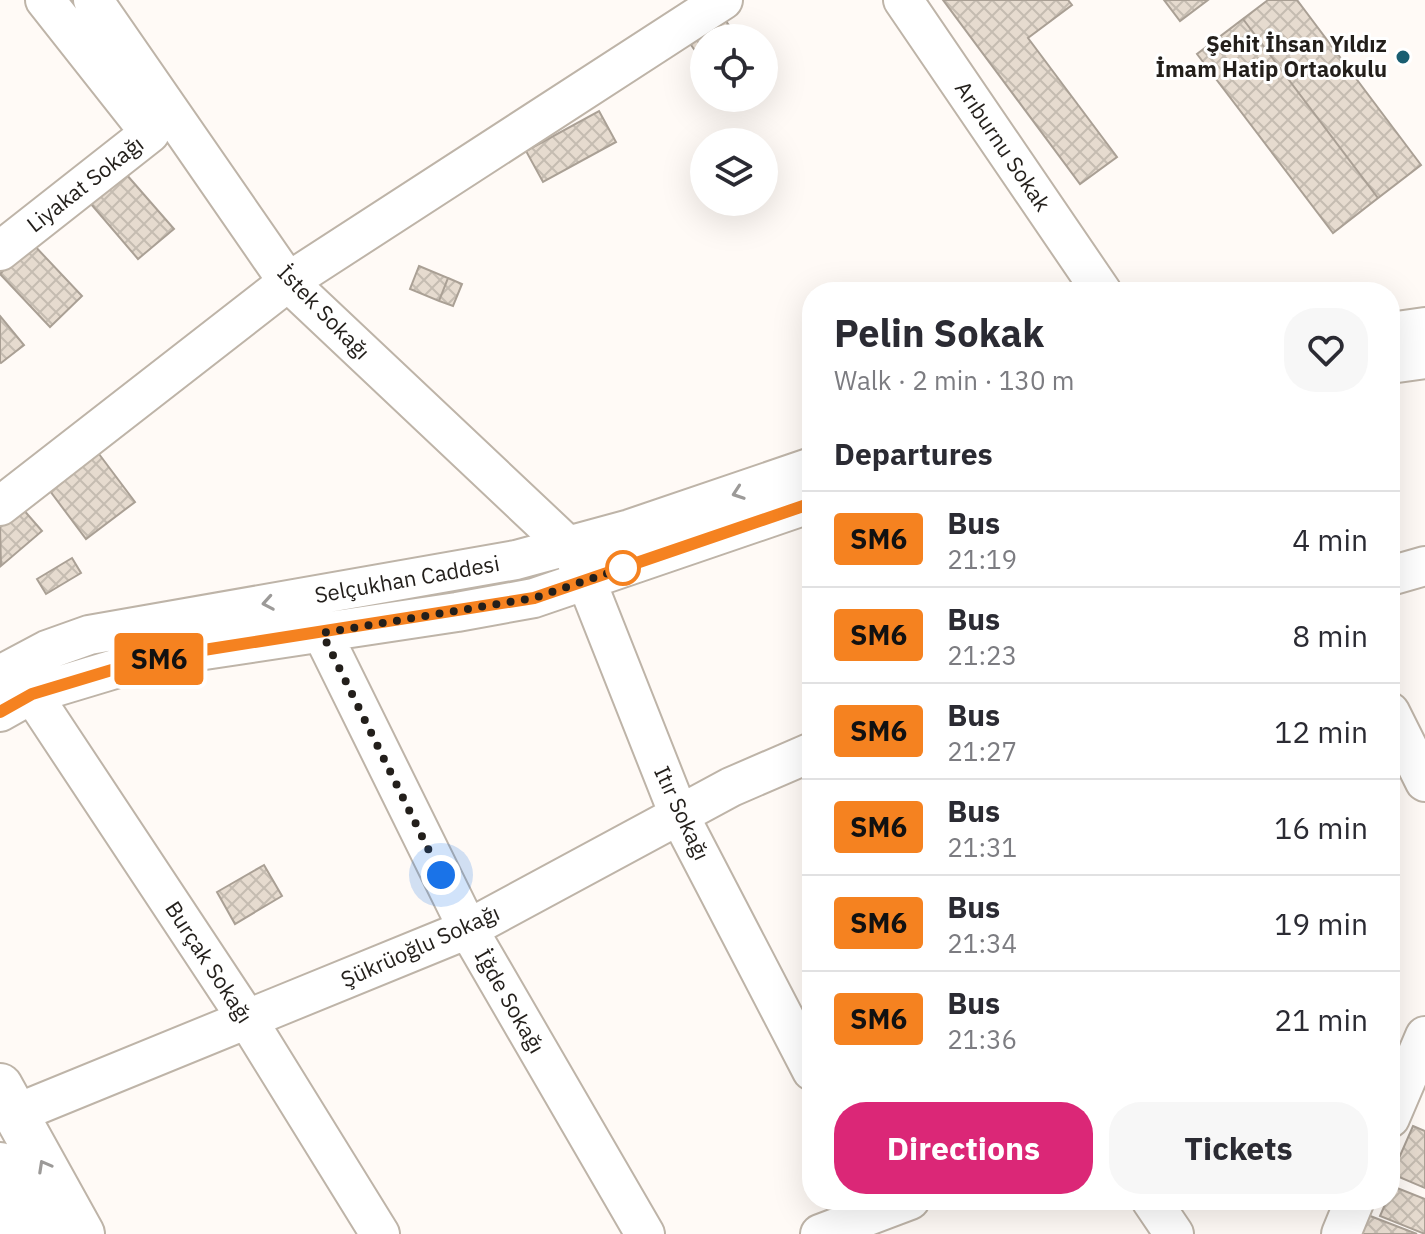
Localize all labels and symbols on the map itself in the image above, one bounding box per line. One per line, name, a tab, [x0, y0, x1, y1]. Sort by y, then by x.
place label: Şehit İhsan Yıldız İmam Hatip Ortaokulu	[1155, 29, 1387, 83]
marker: Şehit İhsan Yıldız İmam Hatip Ortaokulu	[1394, 48, 1412, 66]
street label: Arıburnu Sokak	[949, 75, 1058, 217]
street label: Liyakat Sokağı	[20, 129, 149, 238]
street label: İstek Sokağı	[272, 258, 377, 365]
one-way arrow	[732, 483, 746, 499]
street label: Selçukhan Caddesi	[312, 548, 502, 609]
unlabelled marker	[606, 551, 640, 585]
one-way arrow	[261, 594, 275, 611]
line badge: SM6	[113, 633, 205, 685]
street label: Itır Sokağı	[648, 761, 717, 865]
your location	[421, 855, 461, 895]
street label: Burçak Sokağı	[159, 895, 260, 1028]
street label: Şükrüoğlu Sokağı	[336, 898, 504, 993]
street label: İğde Sokağı	[469, 943, 552, 1058]
one-way arrow	[38, 1160, 54, 1175]

